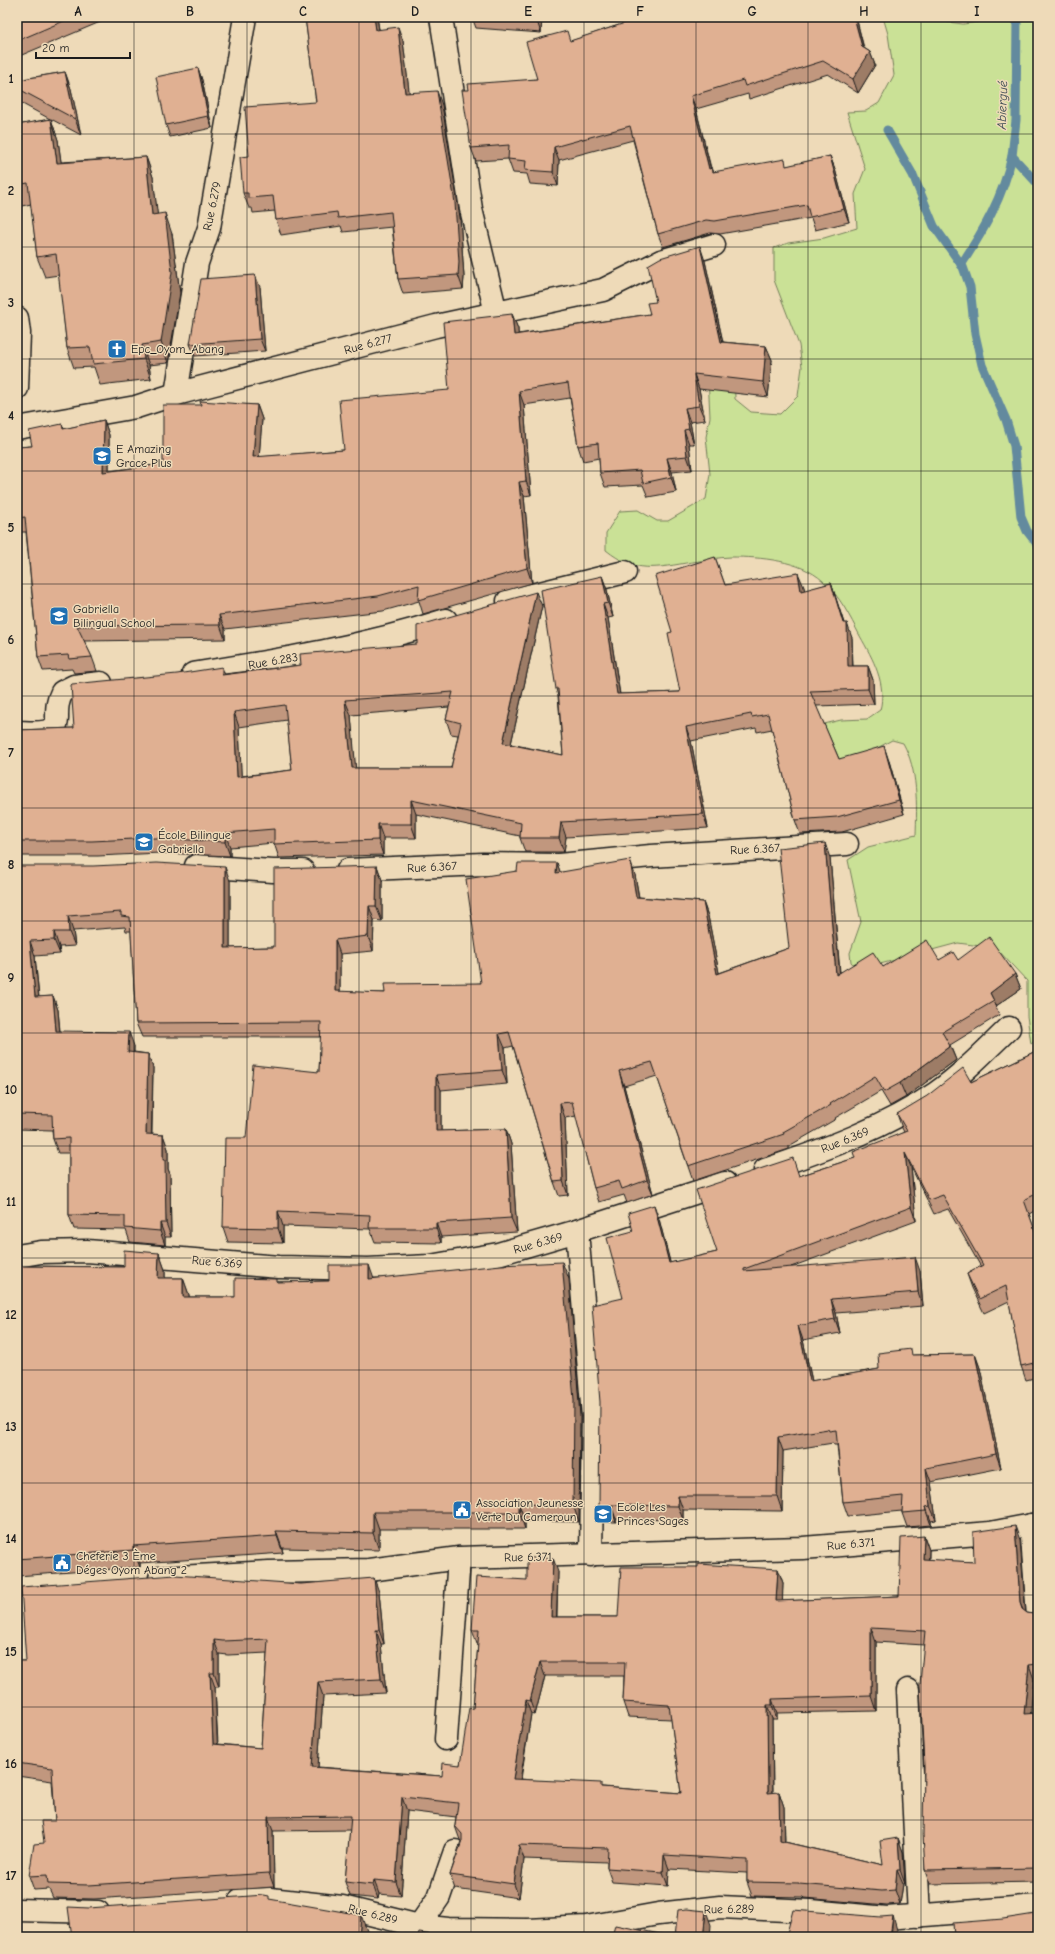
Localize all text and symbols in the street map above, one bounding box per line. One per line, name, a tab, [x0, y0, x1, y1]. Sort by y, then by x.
text: A	[74, 4, 82, 19]
text: B	[186, 4, 194, 19]
text: C	[299, 4, 307, 19]
text: D	[411, 4, 419, 19]
text: E	[524, 4, 532, 19]
text: F	[636, 4, 644, 19]
text: G	[747, 4, 757, 19]
text: H	[859, 4, 869, 19]
text: I	[974, 4, 980, 19]
scale bar	[36, 34, 130, 60]
text: 20 m	[42, 41, 70, 55]
text: 1	[8, 71, 14, 86]
water label: Abiergué	[994, 80, 1010, 131]
street label: Rue 6.279	[200, 180, 224, 232]
text: 2	[8, 183, 14, 198]
text: 3	[8, 295, 14, 310]
street label: Rue 6.277	[342, 331, 394, 357]
church icon: Epc_Oyom_Abang	[106, 338, 128, 360]
place label: Epc_Oyom_Abang	[131, 342, 224, 356]
text: 4	[8, 408, 14, 423]
place label: E Amazing Grace Plus	[116, 442, 172, 470]
school or university icon: E Amazing Grace Plus	[91, 445, 113, 467]
text: 5	[8, 520, 15, 535]
place label: Gabriella Bilingual School	[73, 602, 155, 630]
school or university icon: Gabriella Bilingual School	[48, 605, 70, 627]
text: 6	[8, 632, 15, 647]
street label: Rue 6.283	[247, 650, 299, 672]
text: 7	[8, 745, 14, 760]
place label: École Bilingue Gabriella	[158, 828, 231, 856]
school or university icon: École Bilingue Gabriella	[133, 831, 155, 853]
street label: Rue 6.367	[730, 841, 781, 857]
text: 8	[8, 857, 14, 872]
street label: Rue 6.367	[407, 859, 458, 875]
text: 9	[8, 970, 15, 985]
text: 10	[5, 1082, 17, 1097]
street label: Rue 6.369	[819, 1124, 871, 1156]
text: 11	[6, 1194, 16, 1209]
street label: Rue 6.369	[512, 1229, 564, 1257]
street label: Rue 6.369	[191, 1253, 243, 1271]
text: 12	[5, 1307, 17, 1322]
text: 13	[5, 1419, 17, 1434]
place label: Association Jeunesse Verte Du Cameroun	[476, 1496, 583, 1524]
public building icon: Association Jeunesse Verte Du Cameroun	[451, 1499, 473, 1521]
place label: Ecole Les Princes Sages	[617, 1500, 689, 1528]
school or university icon: Ecole Les Princes Sages	[592, 1503, 614, 1525]
text: 14	[5, 1531, 17, 1546]
street label: Rue 6.371	[826, 1535, 876, 1553]
place label: Cheferie 3 Ème Déges Oyom Abang 2	[76, 1549, 187, 1577]
street label: Rue 6.371	[504, 1550, 552, 1564]
public building icon: Cheferie 3 Ème Déges Oyom Abang 2	[51, 1552, 73, 1574]
text: 15	[5, 1644, 17, 1659]
text: 16	[5, 1756, 17, 1771]
text: 17	[6, 1868, 17, 1883]
street label: Rue 6.289	[347, 1901, 399, 1927]
street label: Rue 6.289	[704, 1902, 754, 1916]

